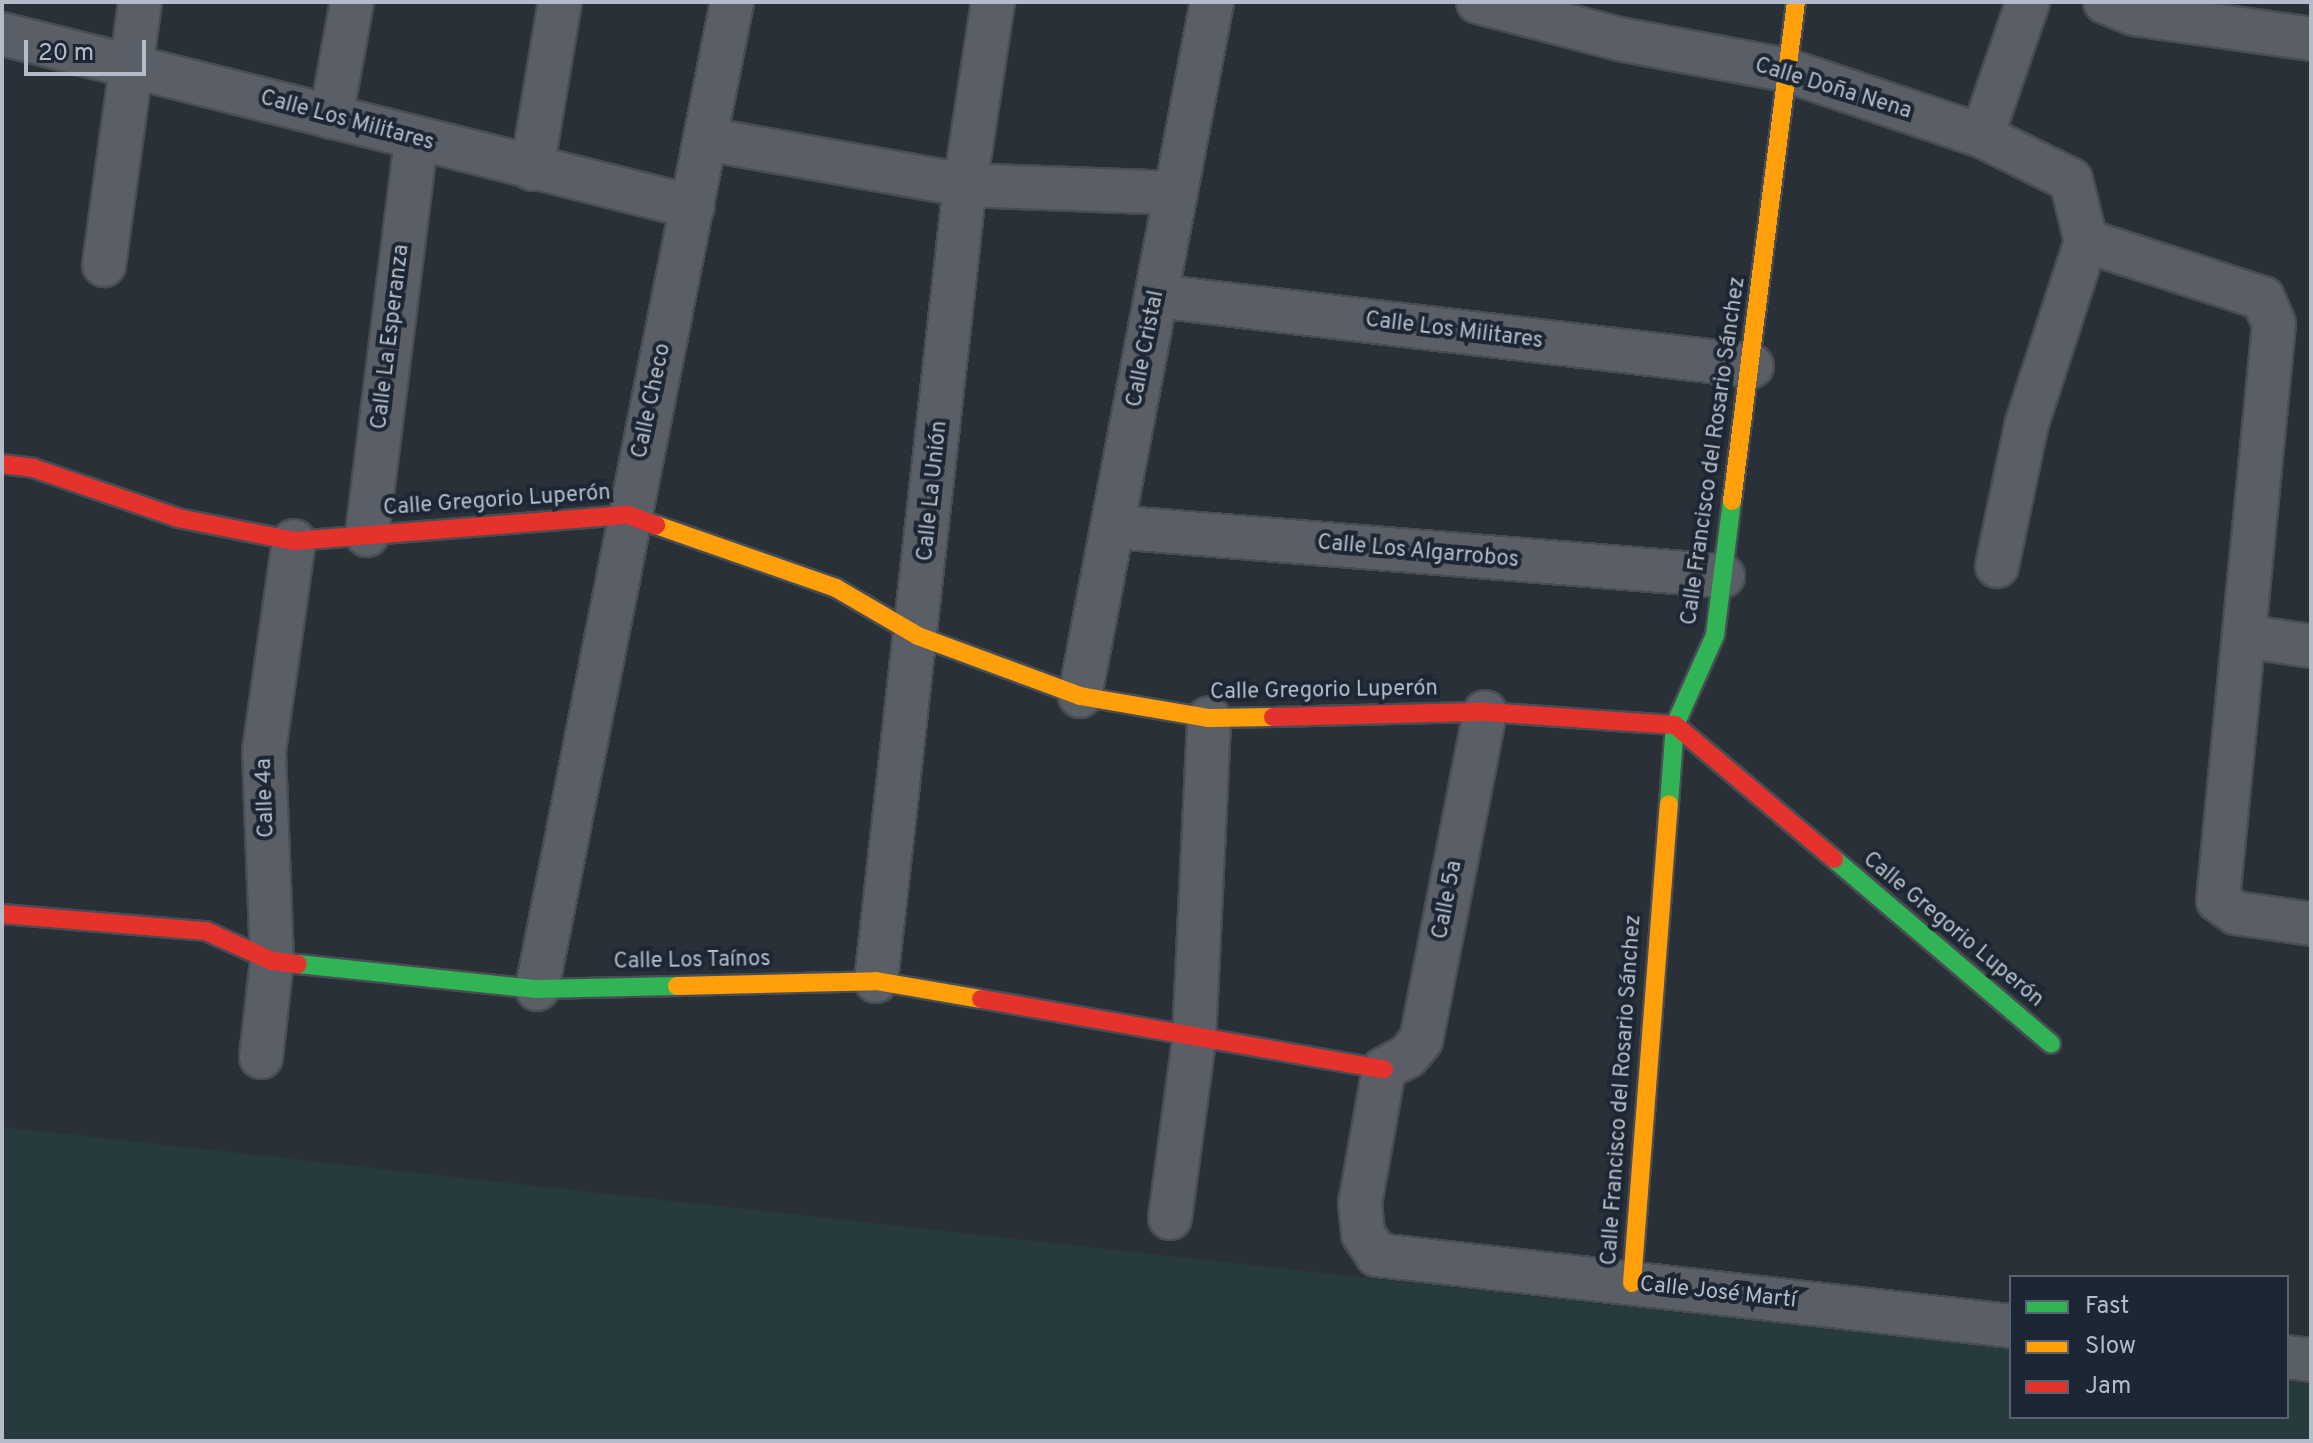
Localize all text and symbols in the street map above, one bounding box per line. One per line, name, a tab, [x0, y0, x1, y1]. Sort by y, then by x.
scale bar	[28, 24, 150, 74]
text: 20 m	[38, 39, 94, 69]
street label: Calle Doña Nena	[1751, 53, 1915, 125]
street label: Calle Los Militares	[257, 85, 437, 157]
street label: Calle La Esperanza	[367, 243, 415, 431]
street label: Calle Francisco del Rosario Sánchez	[1676, 275, 1752, 627]
street label: Calle Cristal	[1122, 288, 1170, 410]
street label: Calle Los Militares	[1364, 307, 1544, 355]
street label: Calle Checo	[627, 341, 677, 461]
street label: Calle La Unión	[912, 419, 954, 563]
street label: Calle Gregorio Luperón	[382, 480, 612, 522]
street label: Calle Los Algarrobos	[1316, 530, 1520, 574]
street label: Calle Gregorio Luperón	[1210, 676, 1438, 706]
street label: Calle 4a	[251, 758, 281, 838]
street label: Calle Gregorio Luperón	[1857, 847, 2049, 1013]
street label: Calle 5a	[1427, 858, 1469, 942]
street label: Calle Francisco del Rosario Sánchez	[1597, 914, 1647, 1266]
street label: Calle Los Taínos	[613, 946, 771, 976]
street label: Calle José Martí	[1638, 1272, 1798, 1314]
legend	[2009, 1275, 2289, 1419]
text: Fast	[2085, 1292, 2129, 1322]
text: Slow	[2085, 1332, 2136, 1362]
text: Jam	[2085, 1372, 2131, 1402]

